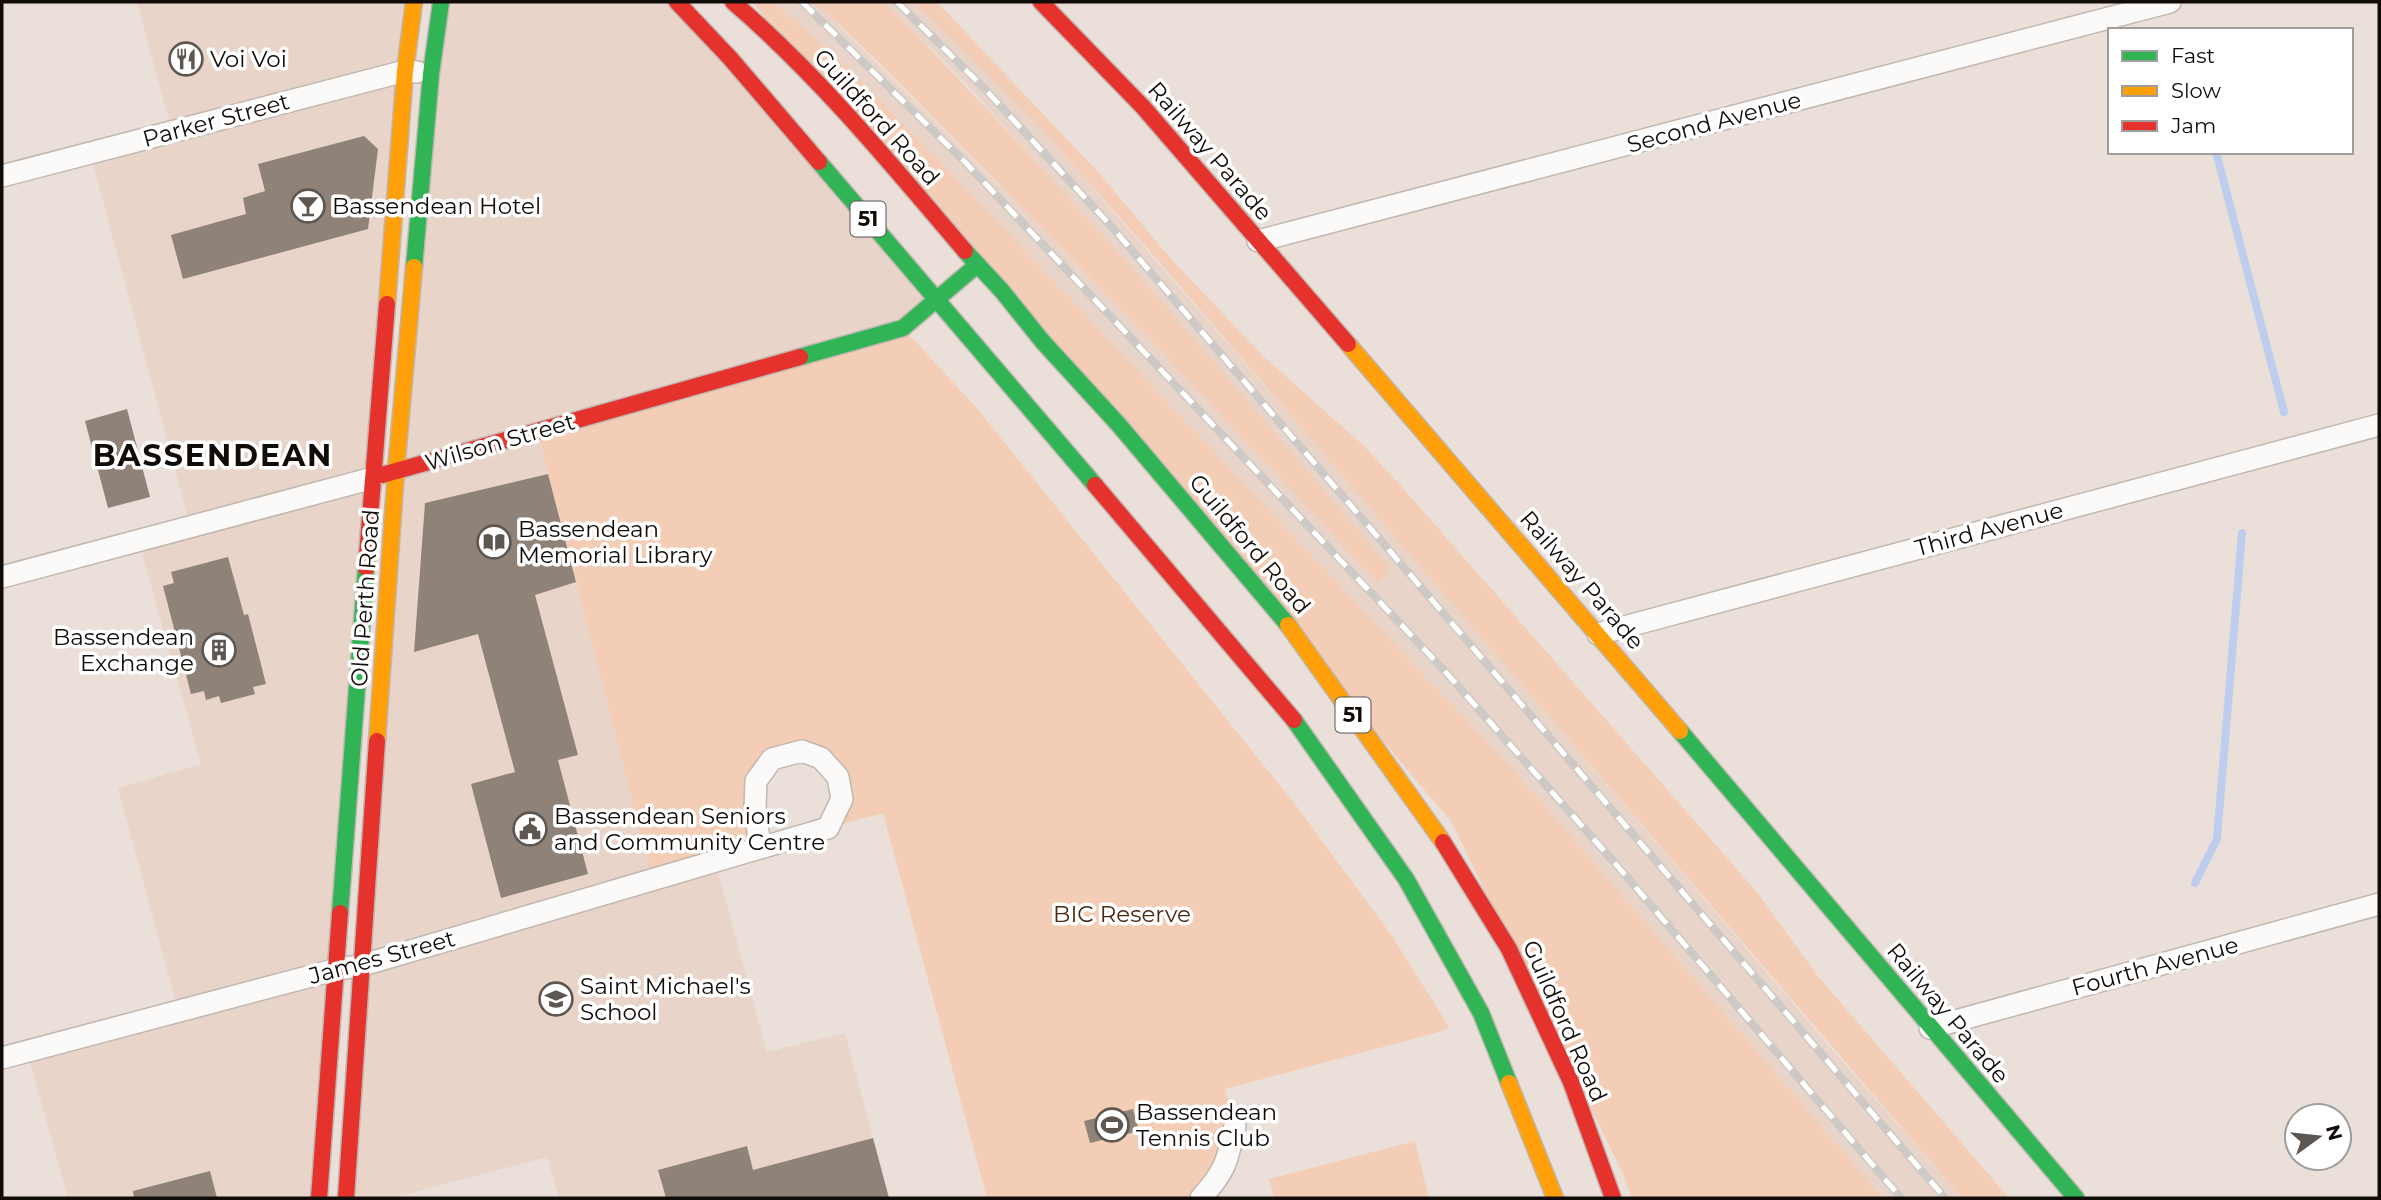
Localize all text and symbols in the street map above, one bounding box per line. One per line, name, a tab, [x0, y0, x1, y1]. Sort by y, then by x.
legend	[2108, 28, 2353, 154]
restaurant icon: Voi Voi	[167, 40, 205, 78]
street label: Guildford Road	[808, 43, 946, 191]
text: Fast	[2171, 43, 2215, 68]
place label: Voi Voi	[210, 45, 287, 73]
street label: Railway Parade	[1142, 76, 1278, 226]
text: Slow	[2171, 78, 2221, 103]
street label: Second Avenue	[1624, 85, 1804, 159]
street label: Parker Street	[140, 87, 292, 153]
text: Jam	[2170, 113, 2216, 138]
bar icon: Bassendean Hotel	[289, 187, 327, 225]
place label: Bassendean Hotel	[332, 192, 541, 220]
road number: 51	[850, 202, 886, 236]
street label: Wilson Street	[422, 407, 578, 477]
district label: BASSENDEAN	[93, 437, 333, 474]
street label: Guildford Road	[1183, 468, 1317, 620]
street label: Third Avenue	[1912, 496, 2066, 562]
street label: Railway Parade	[1514, 505, 1650, 655]
street label: Old Perth Road	[345, 508, 385, 688]
place label: Bassendean Memorial Library	[518, 515, 713, 569]
library icon: Bassendean Memorial Library	[475, 523, 513, 561]
place label: Bassendean Exchange	[53, 623, 194, 677]
building icon: Bassendean Exchange	[200, 631, 238, 669]
road number: 51	[1336, 698, 1370, 732]
place label: Bassendean Seniors and Community Centre	[554, 802, 825, 856]
public building icon: Bassendean Seniors and Community Centre	[511, 810, 549, 848]
park label: BIC Reserve	[1053, 900, 1191, 928]
street label: James Street	[305, 924, 458, 990]
street label: Fourth Avenue	[2069, 930, 2241, 1002]
street label: Guildford Road	[1517, 936, 1613, 1106]
street label: Railway Parade	[1881, 937, 2015, 1089]
place label: Saint Michael's School	[580, 972, 751, 1026]
school or university icon: Saint Michael's School	[537, 980, 575, 1018]
place label: Bassendean Tennis Club	[1136, 1098, 1277, 1152]
north arrow	[2283, 1102, 2353, 1172]
sports icon: Bassendean Tennis Club	[1093, 1106, 1131, 1144]
text: N	[2321, 1122, 2347, 1143]

